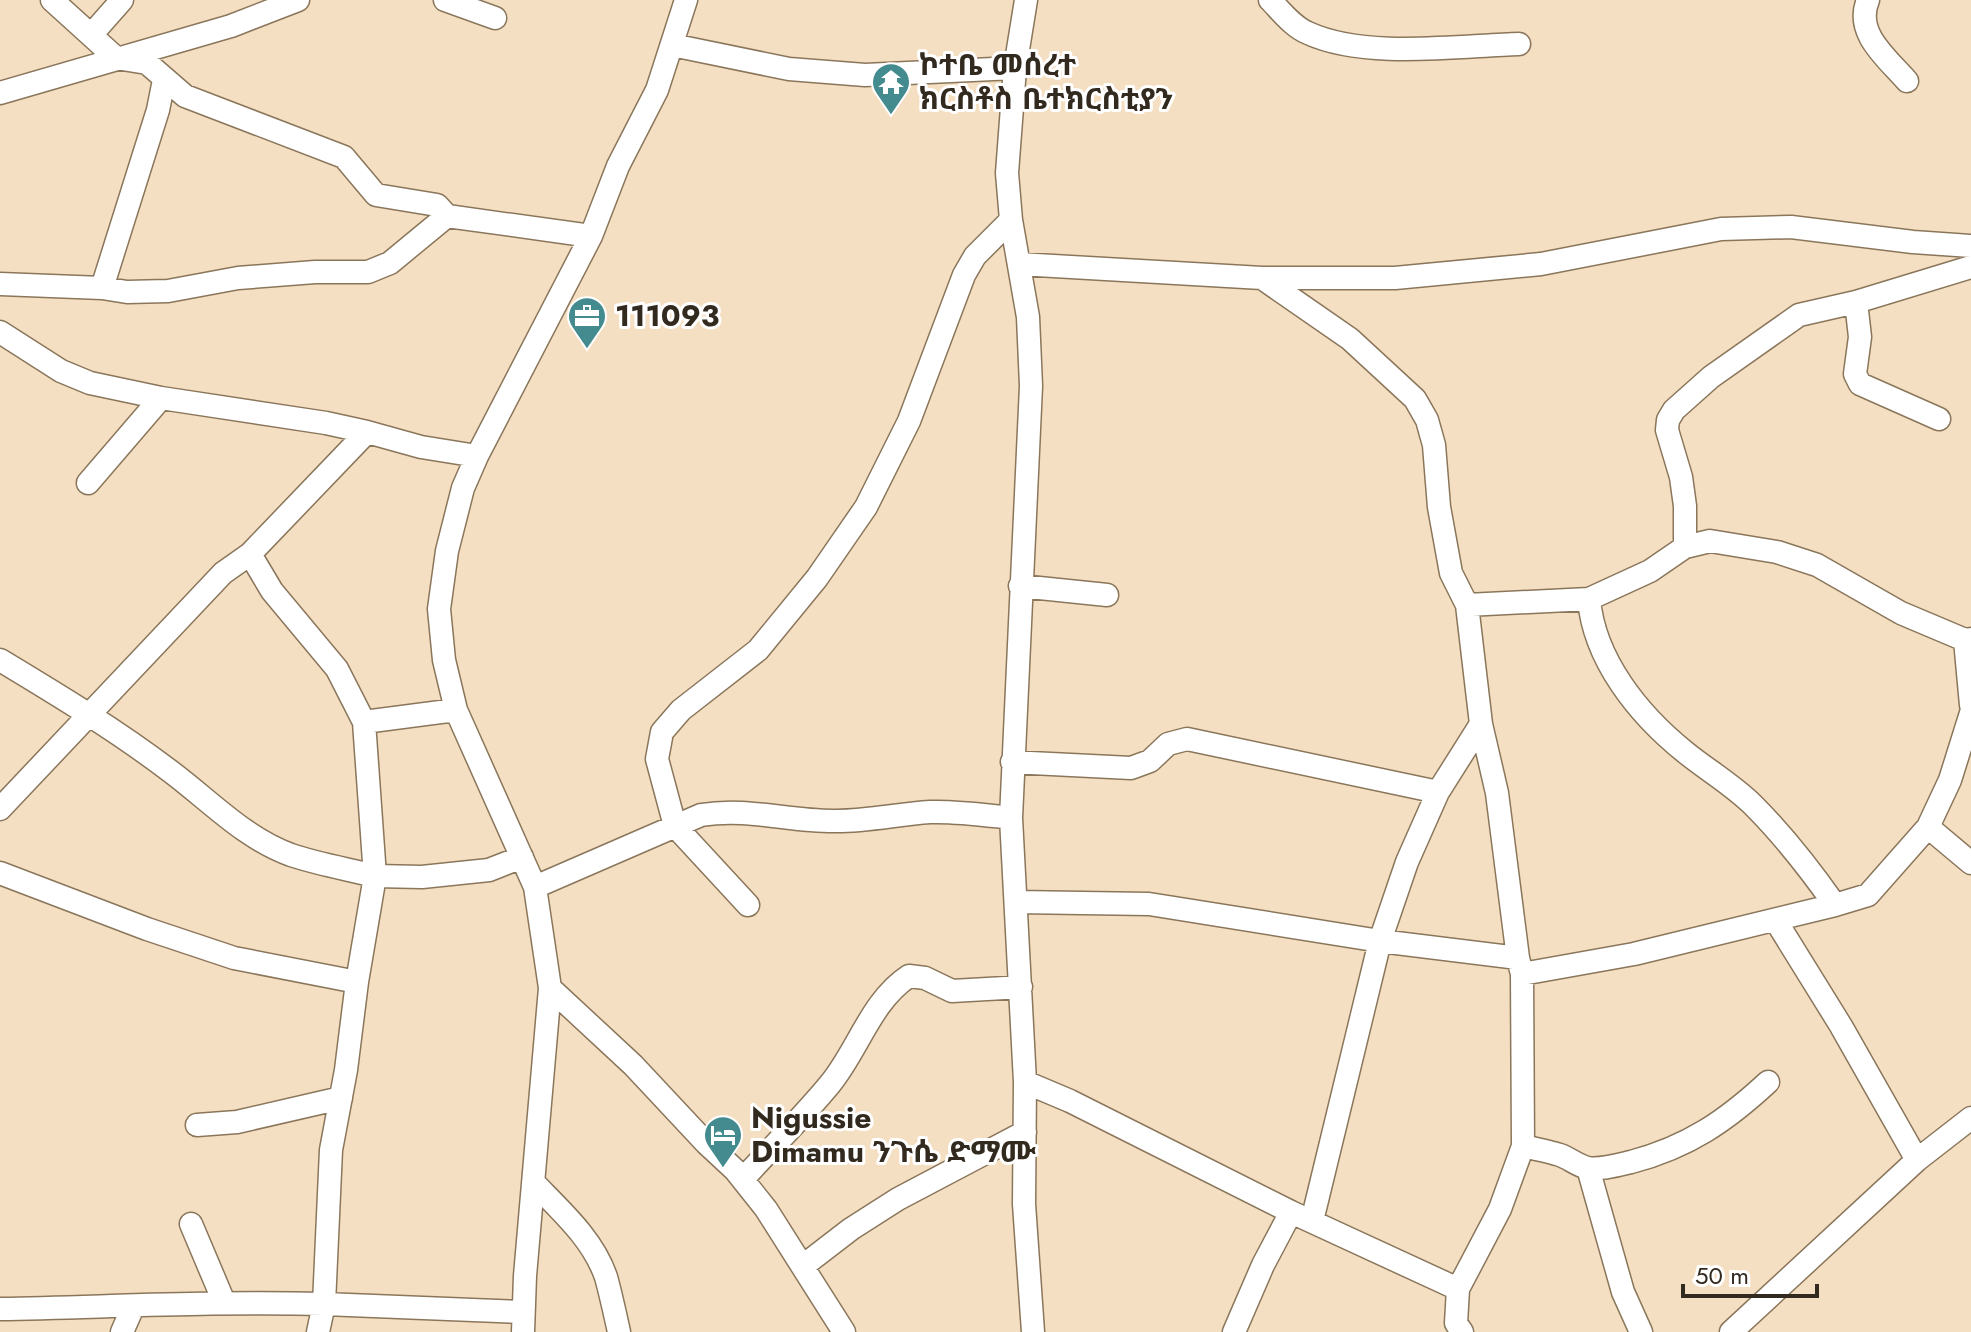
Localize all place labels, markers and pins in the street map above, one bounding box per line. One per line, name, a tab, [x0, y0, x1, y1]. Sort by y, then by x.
place label: ኮተቤ መሰረተ ክርስቶስ ቤተክርስቲያን	[919, 43, 1174, 120]
temple icon: ኮተቤ መሰረተ ክርስቶስ ቤተክርስቲያን	[870, 61, 912, 116]
place label: 111093	[615, 294, 719, 337]
office icon: 111093	[566, 295, 608, 350]
place label: Nigussie Dimamu ንጉሴ ድማሙ	[751, 1096, 1036, 1173]
hotel icon: Nigussie Dimamu ንጉሴ ድማሙ	[702, 1114, 744, 1169]

